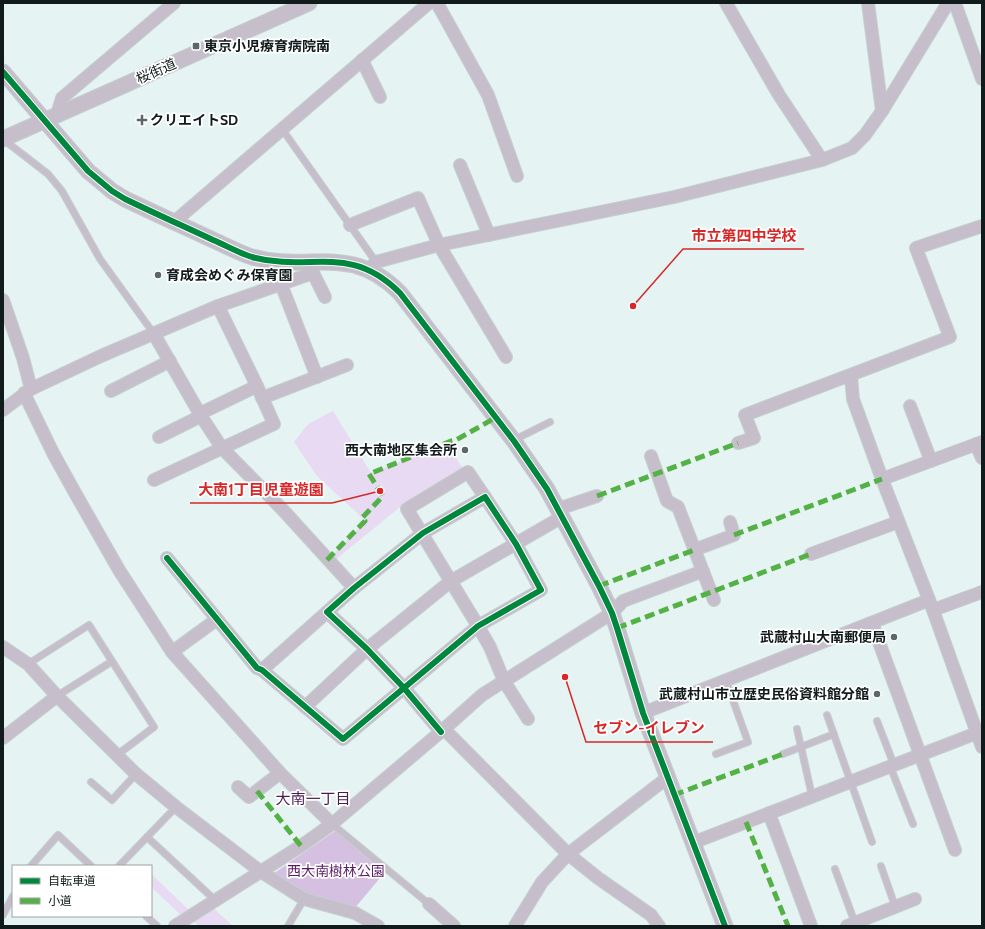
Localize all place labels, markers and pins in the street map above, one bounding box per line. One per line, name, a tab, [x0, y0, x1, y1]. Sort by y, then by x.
place label: 東京小児療育病院南	[204, 37, 330, 55]
marker: 東京小児療育病院南	[191, 41, 201, 51]
place label: クリエイトSD	[150, 111, 238, 129]
marker: クリエイトSD	[137, 115, 147, 125]
callout: 市立第四中学校	[683, 222, 804, 249]
place label: 育成会めぐみ保育園	[166, 266, 292, 284]
marker: 育成会めぐみ保育園	[153, 270, 163, 280]
place label: 西大南地区集会所	[345, 441, 457, 459]
marker: 西大南地区集会所	[460, 445, 470, 455]
callout: 大南1丁目児童遊園	[190, 476, 332, 503]
place label: 武蔵村山大南郵便局	[760, 628, 886, 646]
marker: 武蔵村山大南郵便局	[889, 632, 899, 642]
place label: 武蔵村山市立歴史民俗資料館分館	[659, 685, 869, 703]
marker: 武蔵村山市立歴史民俗資料館分館	[872, 689, 882, 699]
callout: セブン-イレブン	[586, 715, 713, 742]

